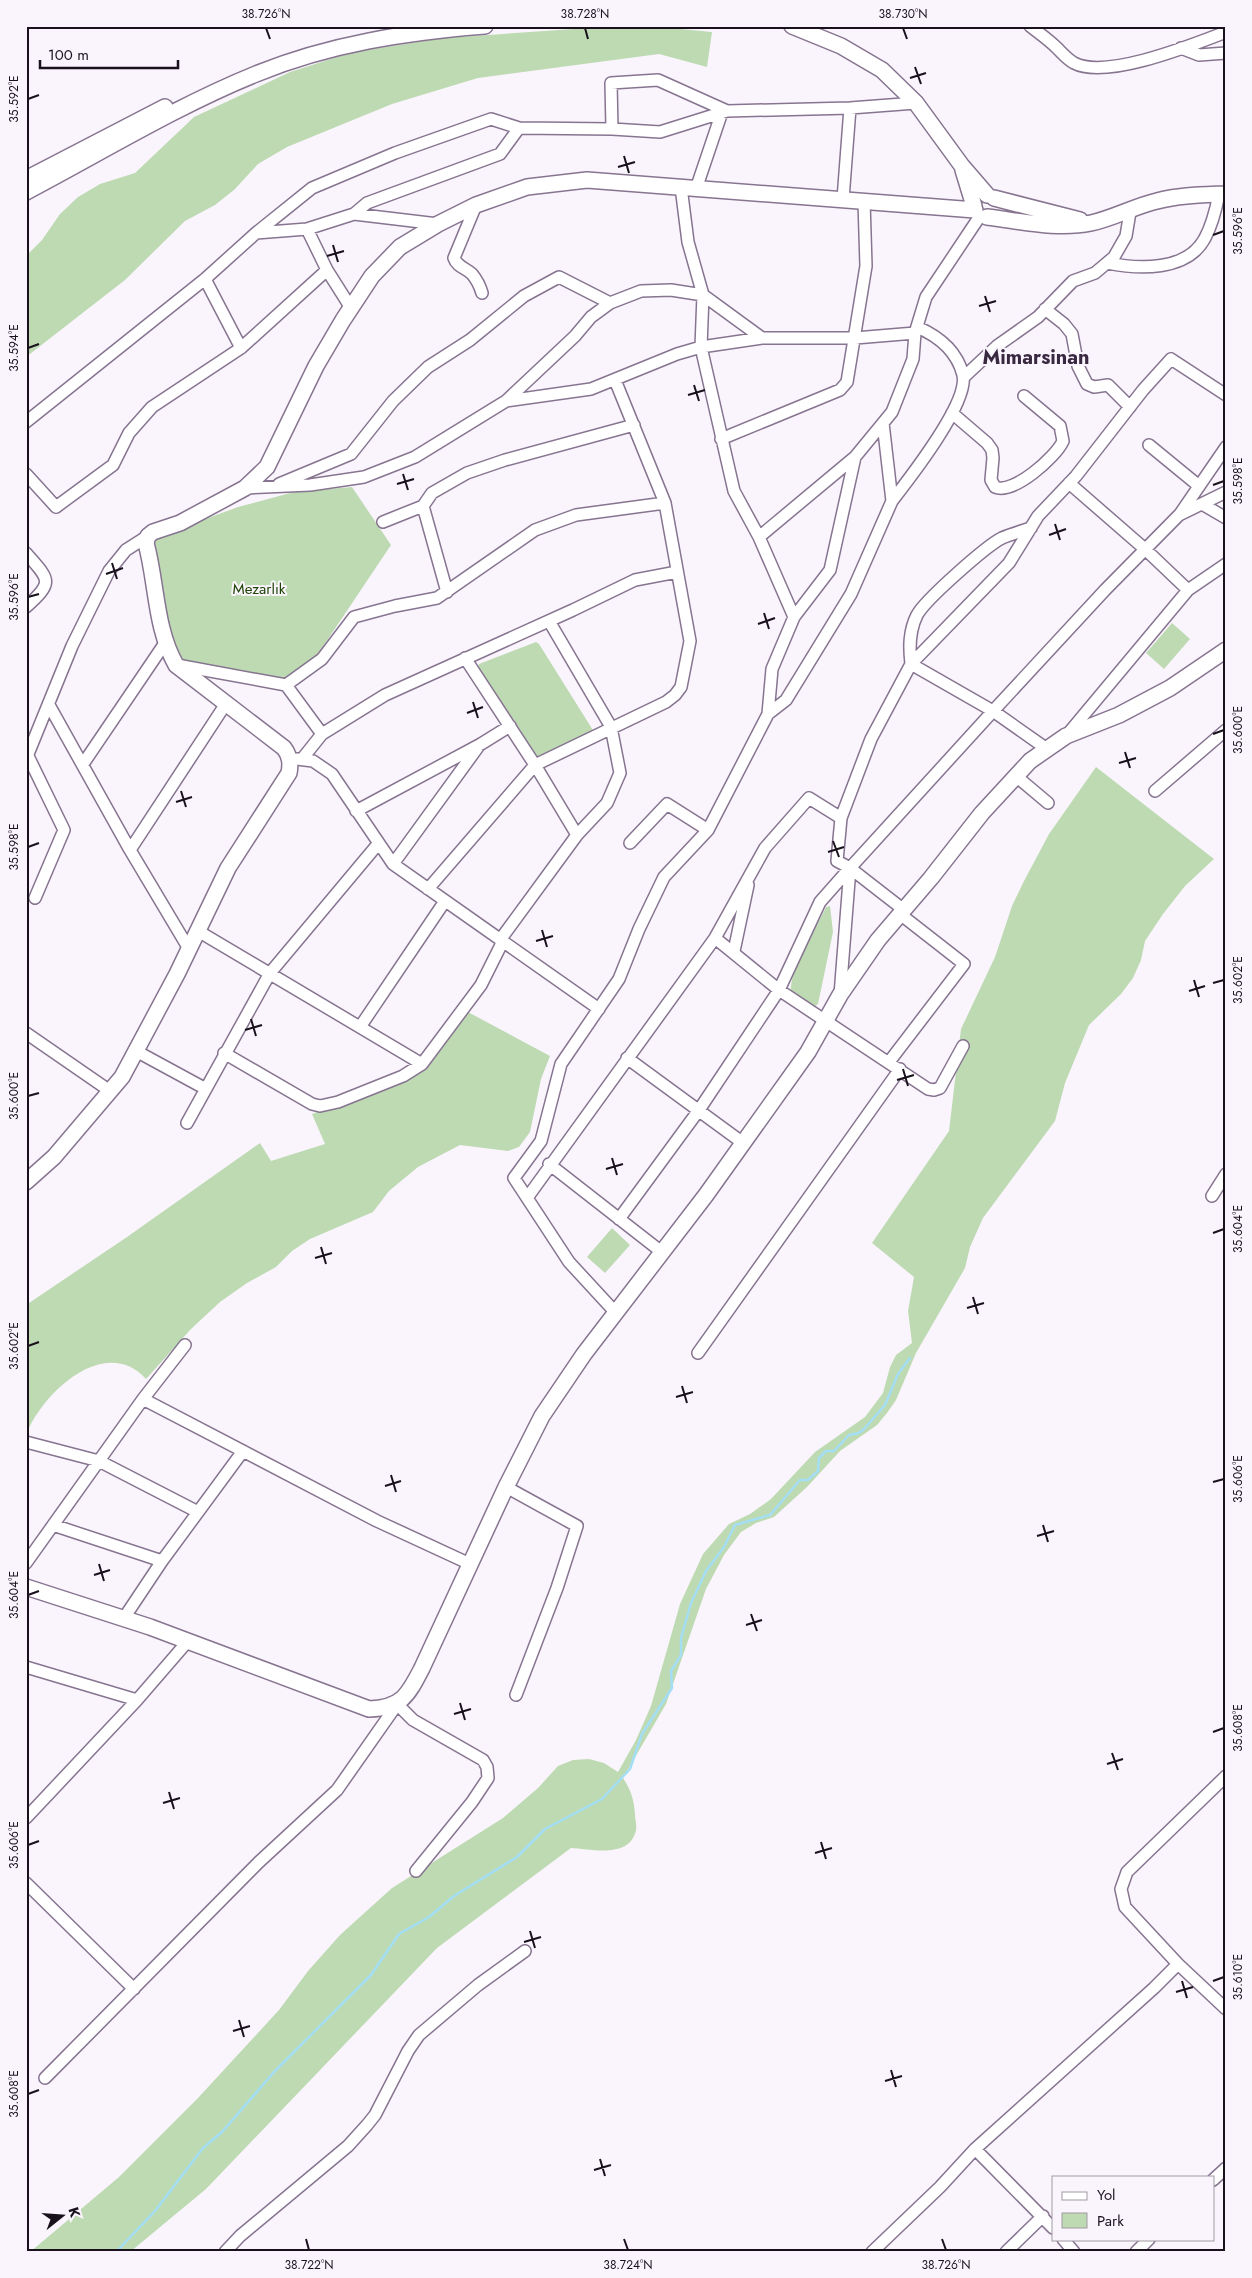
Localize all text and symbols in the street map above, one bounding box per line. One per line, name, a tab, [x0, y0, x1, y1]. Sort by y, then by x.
text: 38.726°N	[241, 5, 291, 23]
text: 38.728°N	[561, 5, 609, 23]
text: 38.730°N	[878, 5, 928, 23]
scale bar	[40, 38, 178, 70]
text: 100 m	[48, 44, 89, 66]
text: 35.592°E	[5, 75, 23, 123]
text: 35.596°E	[1229, 207, 1247, 255]
text: 35.594°E	[5, 324, 23, 372]
district label: Mimarsinan	[982, 343, 1090, 372]
text: 35.598°E	[1229, 457, 1247, 505]
text: 35.596°E	[5, 573, 23, 621]
park label: Mezarlık	[233, 578, 286, 600]
text: 35.600°E	[1229, 706, 1247, 754]
text: 35.598°E	[5, 823, 23, 871]
text: 35.602°E	[1229, 956, 1247, 1004]
text: 35.600°E	[5, 1072, 23, 1120]
text: 35.604°E	[1229, 1205, 1247, 1253]
text: 35.602°E	[5, 1322, 23, 1370]
text: 35.606°E	[1229, 1455, 1247, 1503]
text: 35.604°E	[5, 1571, 23, 1619]
text: 35.608°E	[1229, 1704, 1247, 1752]
text: 35.606°E	[5, 1821, 23, 1869]
text: 35.610°E	[1229, 1954, 1247, 2000]
text: 35.608°E	[5, 2070, 23, 2118]
legend	[1052, 2176, 1214, 2240]
text: Yol	[1097, 2184, 1116, 2206]
north arrow	[38, 2190, 88, 2240]
text: K	[63, 2205, 85, 2220]
text: Park	[1097, 2210, 1124, 2232]
text: 38.722°N	[284, 2256, 334, 2274]
text: 38.724°N	[603, 2256, 653, 2274]
text: 38.726°N	[921, 2256, 971, 2274]

